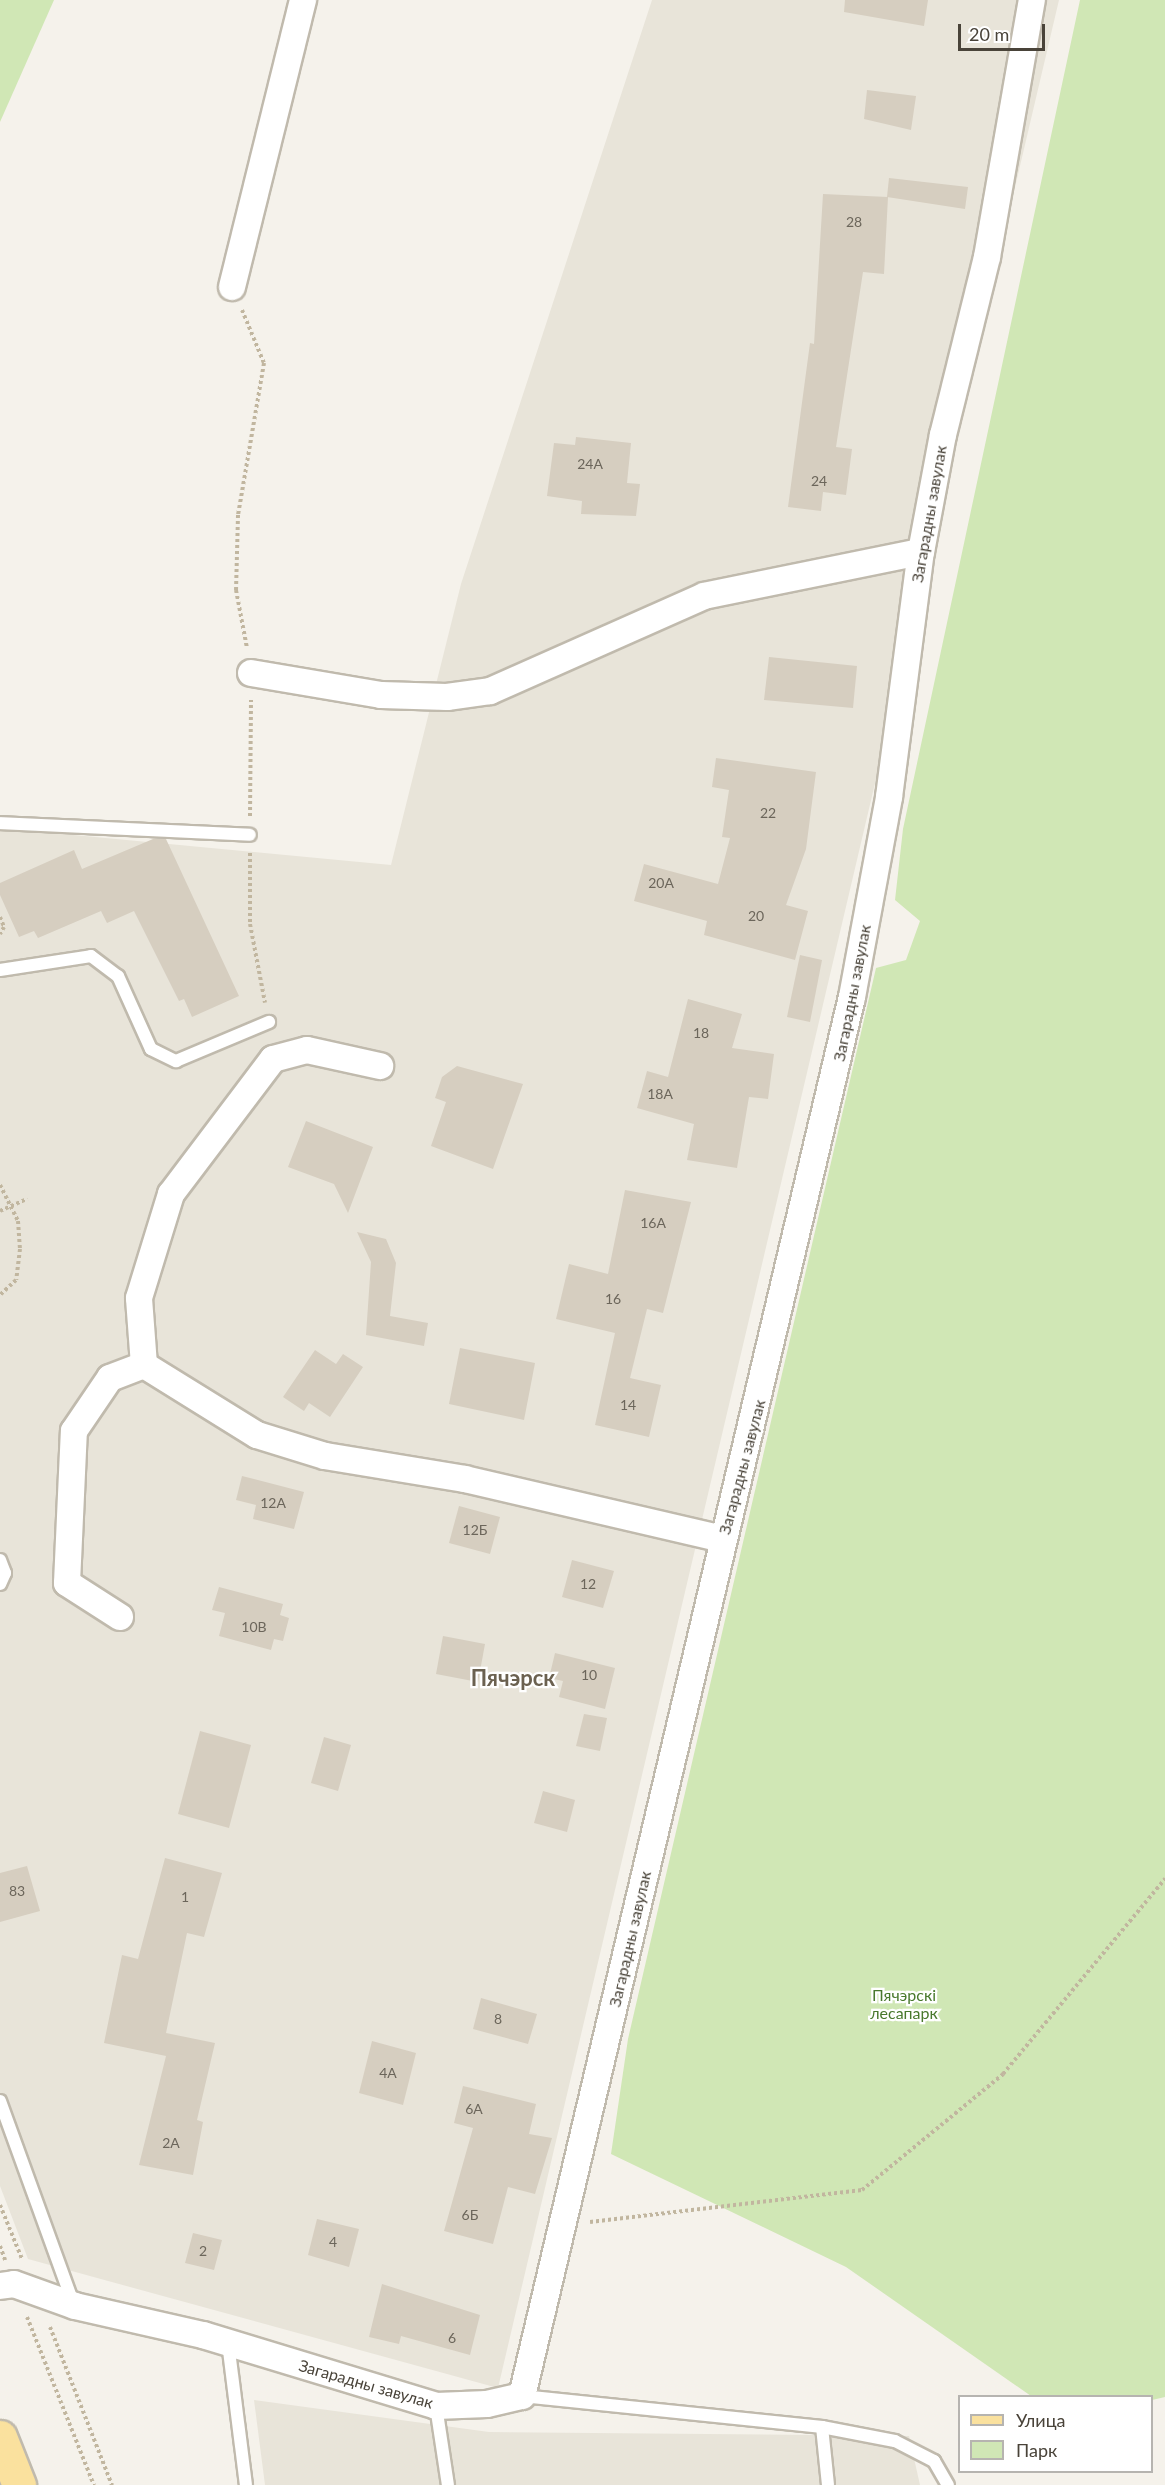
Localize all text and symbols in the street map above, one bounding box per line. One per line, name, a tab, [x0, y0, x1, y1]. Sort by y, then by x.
scale bar	[961, 12, 1048, 50]
text: 20 m	[969, 23, 1009, 45]
house number: 28	[846, 214, 862, 230]
street label: Загарадны завулак	[907, 444, 951, 584]
house number: 24А	[577, 456, 603, 472]
house number: 24	[811, 473, 827, 489]
house number: 22	[760, 805, 776, 821]
house number: 20А	[648, 875, 674, 891]
house number: 20	[748, 908, 764, 924]
street label: Загарадны завулак	[829, 923, 875, 1063]
house number: 18	[693, 1025, 709, 1041]
house number: 18А	[647, 1086, 673, 1102]
house number: 16А	[640, 1215, 666, 1231]
house number: 16	[605, 1291, 621, 1307]
house number: 14	[620, 1397, 636, 1413]
street label: Загарадны завулак	[715, 1397, 769, 1537]
house number: 12А	[260, 1495, 286, 1511]
house number: 12Б	[463, 1522, 487, 1538]
house number: 12	[580, 1576, 596, 1592]
house number: 10В	[241, 1619, 267, 1635]
district label: Пячэрск	[471, 1665, 555, 1691]
house number: 10	[581, 1667, 597, 1683]
street label: Загарадны завулак	[605, 1869, 655, 2009]
house number: 83	[9, 1883, 25, 1899]
house number: 1	[181, 1889, 189, 1905]
park label: Пячэрскі лесапарк	[870, 1985, 938, 2023]
house number: 8	[494, 2011, 502, 2027]
house number: 4А	[379, 2065, 397, 2081]
house number: 6А	[465, 2101, 483, 2117]
house number: 2А	[162, 2135, 180, 2151]
house number: 6Б	[462, 2207, 478, 2223]
house number: 4	[329, 2234, 337, 2250]
house number: 2	[199, 2243, 207, 2259]
house number: 6	[448, 2330, 456, 2346]
street label: Загарадны завулак	[297, 2356, 435, 2412]
legend	[958, 2395, 1153, 2473]
text: Улица	[1016, 2409, 1066, 2431]
text: Парк	[1016, 2439, 1057, 2461]

